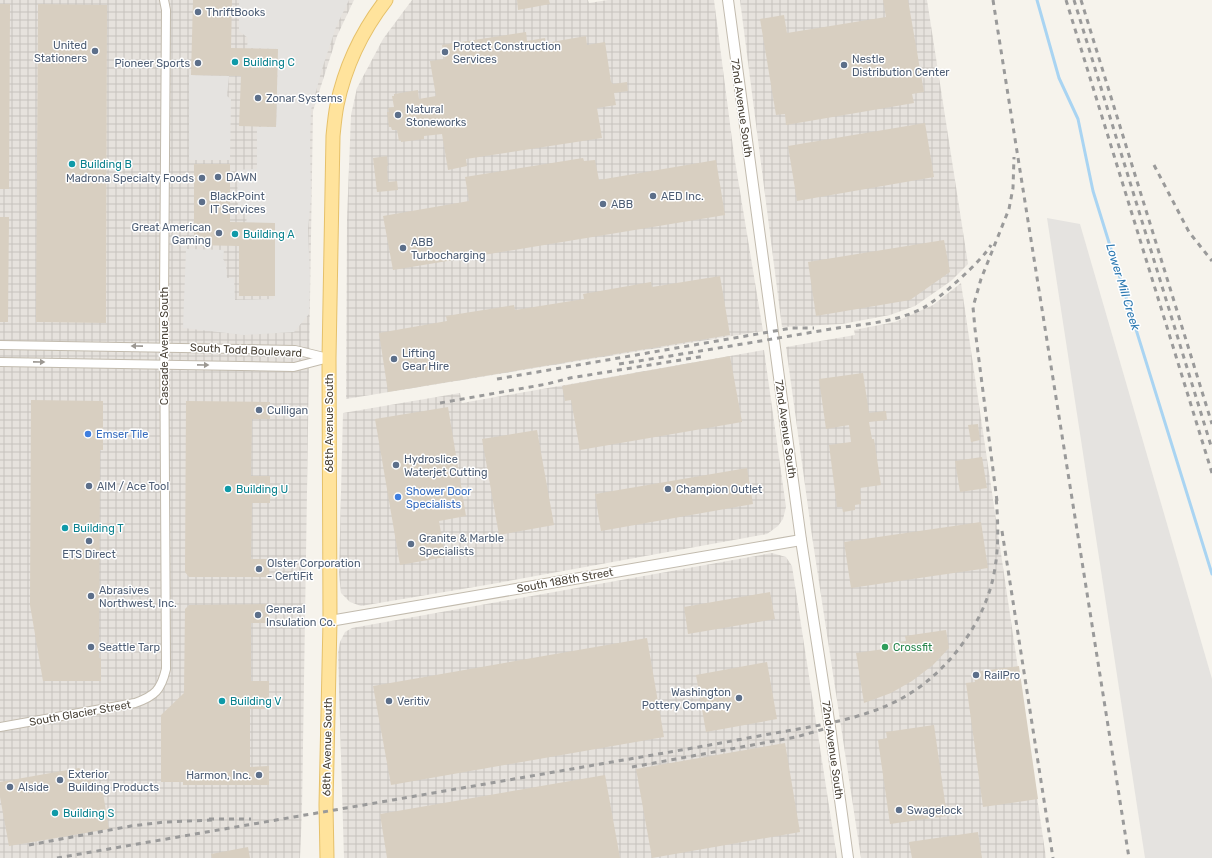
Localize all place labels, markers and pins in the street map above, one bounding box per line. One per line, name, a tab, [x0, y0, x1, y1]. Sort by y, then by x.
place label: ThriftBooks	[206, 6, 266, 19]
marker: ThriftBooks	[193, 7, 203, 17]
place label: United Stationers	[34, 39, 87, 65]
place label: Protect Construction Services	[453, 40, 561, 66]
marker: United Stationers	[90, 46, 100, 56]
marker: Protect Construction Services	[440, 47, 450, 57]
place label: Nestle Distribution Center	[852, 53, 950, 79]
place label: Building C	[243, 56, 295, 69]
place label: Pioneer Sports	[115, 57, 190, 70]
marker: Building C	[230, 57, 240, 67]
marker: Pioneer Sports	[193, 58, 203, 68]
marker: Nestle Distribution Center	[839, 60, 849, 70]
place label: Zonar Systems	[266, 92, 343, 105]
marker: Zonar Systems	[253, 93, 263, 103]
place label: Natural Stoneworks	[406, 103, 467, 129]
marker: Natural Stoneworks	[393, 110, 403, 120]
place label: Building B	[80, 158, 132, 171]
marker: Building B	[67, 159, 77, 169]
place label: DAWN	[226, 171, 257, 184]
place label: Madrona Specialty Foods	[66, 172, 194, 185]
marker: DAWN	[213, 172, 223, 182]
marker: Madrona Specialty Foods	[197, 173, 207, 183]
place label: BlackPoint IT Services	[210, 190, 266, 216]
place label: AED Inc.	[661, 190, 704, 203]
marker: AED Inc.	[648, 191, 658, 201]
marker: BlackPoint IT Services	[197, 197, 207, 207]
place label: ABB	[611, 198, 633, 211]
marker: ABB	[598, 199, 608, 209]
place label: Great American Gaming	[132, 221, 211, 247]
marker: Great American Gaming	[214, 228, 224, 238]
place label: Building A	[243, 228, 295, 241]
marker: Building A	[230, 229, 240, 239]
place label: ABB Turbocharging	[411, 236, 486, 262]
marker: ABB Turbocharging	[398, 243, 408, 253]
place label: Lifting Gear Hire	[402, 347, 449, 373]
marker: Lifting Gear Hire	[389, 354, 399, 364]
place label: Culligan	[267, 404, 308, 417]
marker: Culligan	[254, 405, 264, 415]
place label: Emser Tile	[96, 428, 148, 441]
marker: Emser Tile	[83, 429, 93, 439]
place label: Hydroslice Waterjet Cutting	[404, 453, 488, 479]
marker: Hydroslice Waterjet Cutting	[391, 460, 401, 470]
place label: AIM / Ace Tool	[97, 480, 169, 493]
marker: AIM / Ace Tool	[84, 481, 94, 491]
place label: Building U	[236, 483, 288, 496]
place label: Champion Outlet	[676, 483, 763, 496]
marker: Building U	[223, 484, 233, 494]
marker: Champion Outlet	[663, 484, 673, 494]
place label: Shower Door Specialists	[406, 485, 472, 511]
marker: Shower Door Specialists	[393, 492, 403, 502]
place label: Building T	[73, 522, 124, 535]
marker: Building T	[60, 523, 70, 533]
place label: Granite & Marble Specialists	[419, 532, 504, 558]
marker: ETS Direct	[84, 536, 94, 546]
marker: Granite & Marble Specialists	[406, 539, 416, 549]
place label: ETS Direct	[62, 548, 116, 561]
place label: Olster Corporation - CertiFit	[267, 557, 361, 583]
marker: Olster Corporation - CertiFit	[254, 564, 264, 574]
place label: Abrasives Northwest, Inc.	[99, 584, 177, 610]
marker: Abrasives Northwest, Inc.	[86, 591, 96, 601]
place label: General Insulation Co.	[266, 603, 336, 629]
marker: General Insulation Co.	[253, 610, 263, 620]
place label: Seattle Tarp	[99, 641, 160, 654]
place label: Crossfit	[893, 641, 933, 654]
marker: Seattle Tarp	[86, 642, 96, 652]
marker: Crossfit	[880, 642, 890, 652]
place label: RailPro	[984, 669, 1020, 682]
marker: RailPro	[971, 670, 981, 680]
place label: Washington Pottery Company	[642, 686, 731, 712]
marker: Washington Pottery Company	[734, 693, 744, 703]
place label: Building V	[230, 695, 281, 708]
place label: Veritiv	[397, 695, 430, 708]
marker: Building V	[217, 696, 227, 706]
marker: Veritiv	[384, 696, 394, 706]
place label: Exterior Building Products	[68, 768, 159, 794]
place label: Harmon, Inc.	[186, 769, 251, 782]
marker: Harmon, Inc.	[254, 770, 264, 780]
marker: Exterior Building Products	[55, 775, 65, 785]
place label: Alside	[18, 781, 49, 794]
marker: Alside	[5, 782, 15, 792]
place label: Swagelock	[907, 804, 962, 817]
marker: Swagelock	[894, 805, 904, 815]
place label: Building S	[63, 807, 114, 820]
marker: Building S	[50, 808, 60, 818]

